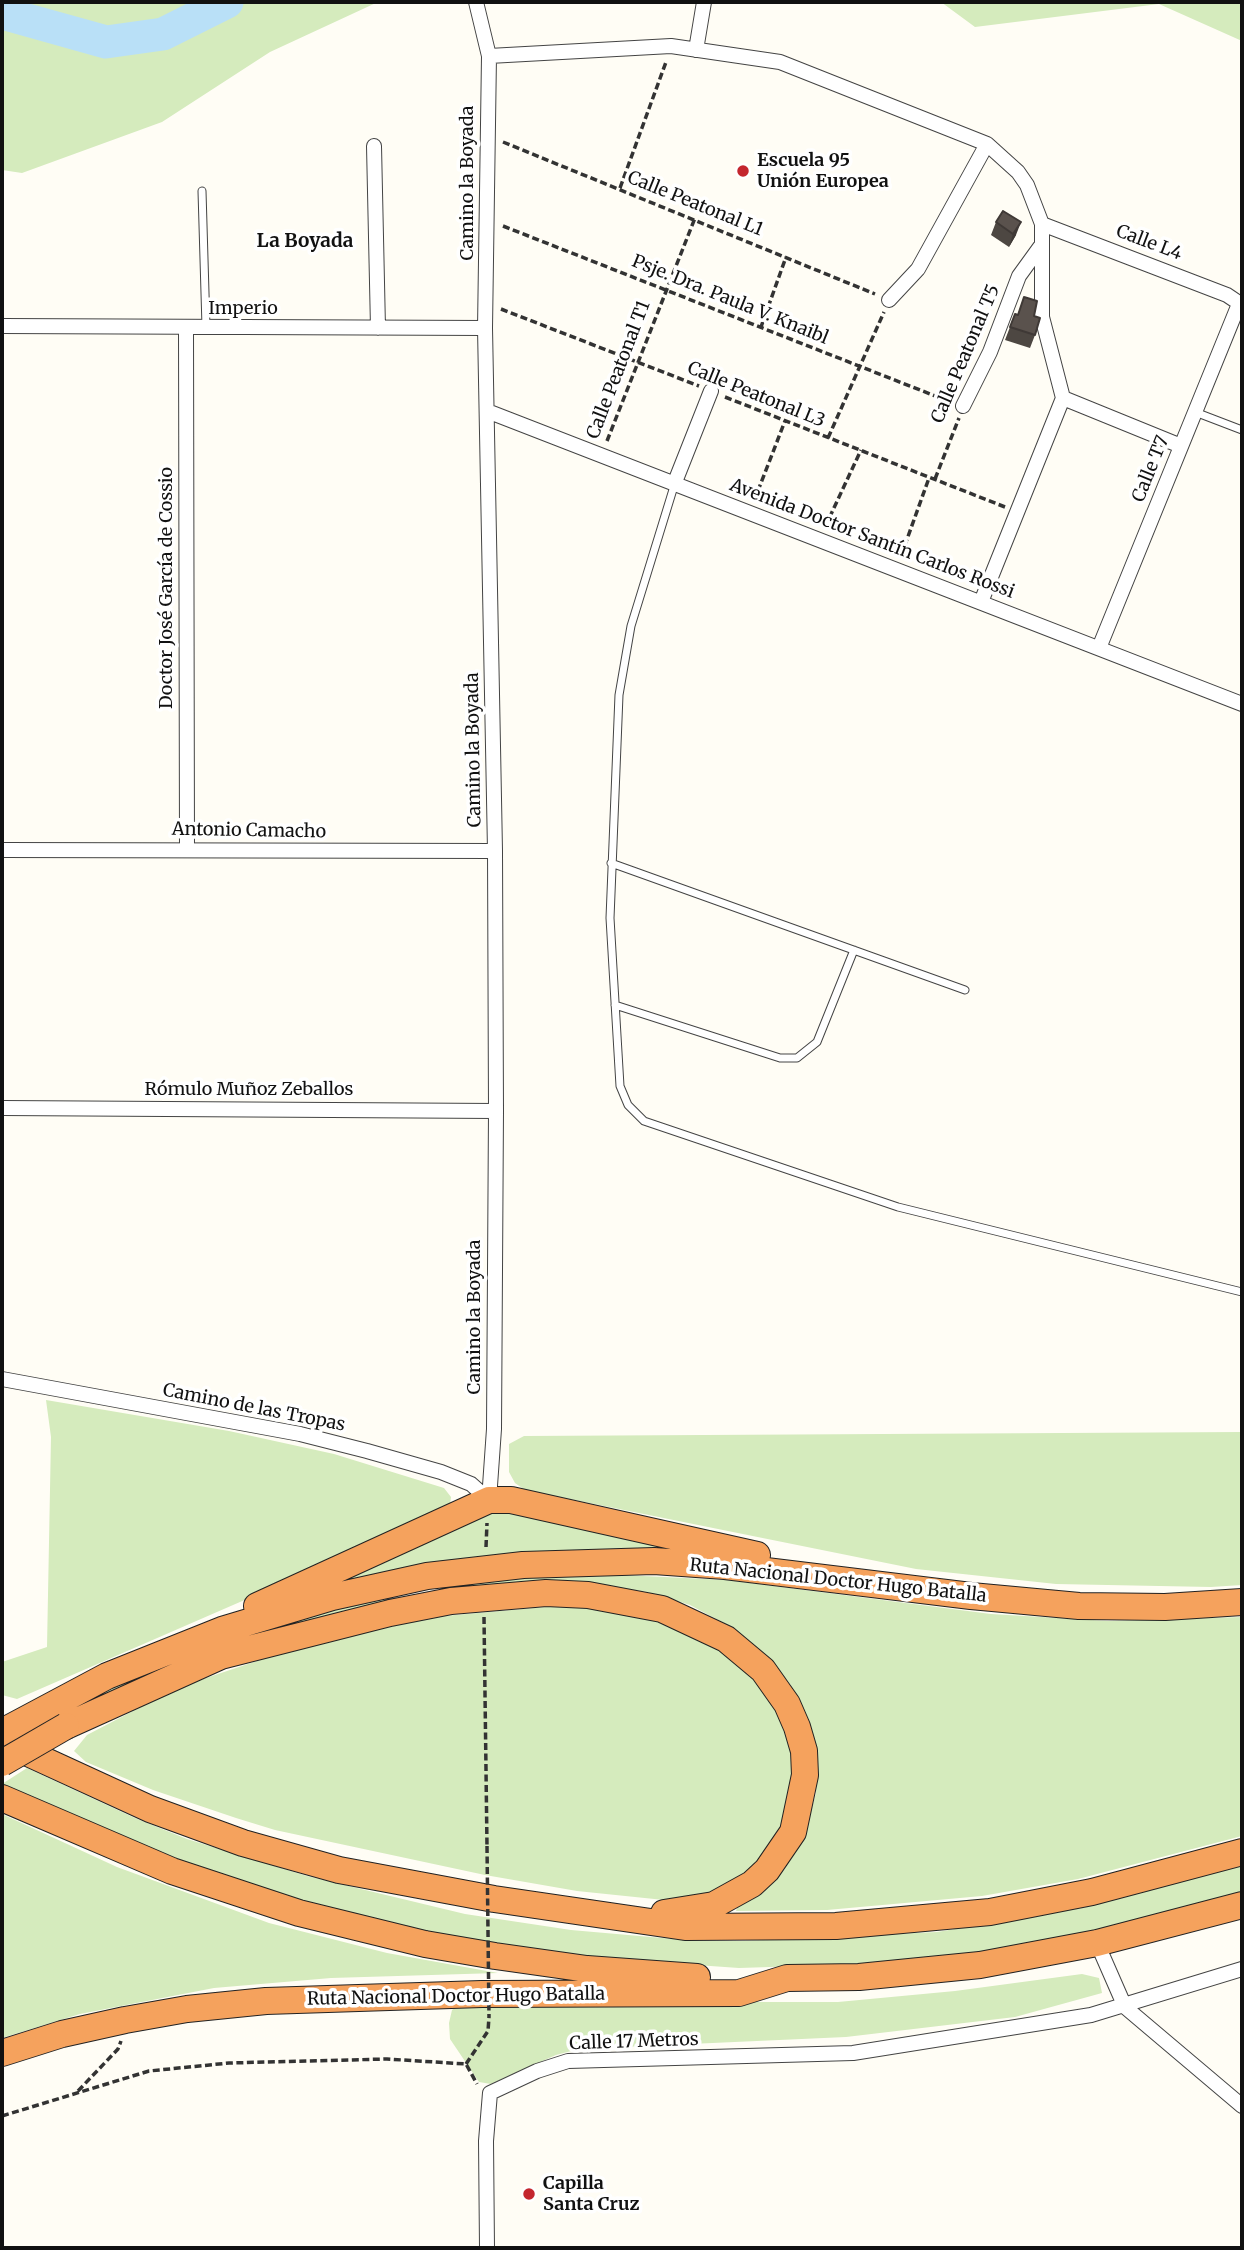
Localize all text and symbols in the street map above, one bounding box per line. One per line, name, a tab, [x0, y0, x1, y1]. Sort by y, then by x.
street label: Camino la Boyada	[457, 106, 479, 260]
place label: Escuela 95 Unión Europea	[757, 150, 889, 192]
marker: Escuela 95 Unión Europea	[735, 163, 751, 179]
street label: Calle Peatonal L1	[624, 167, 766, 241]
street label: Calle L4	[1113, 221, 1185, 265]
district label: La Boyada	[257, 231, 353, 253]
street label: Psje. Dra. Paula V. Knaibl	[629, 251, 831, 349]
street label: Calle Peatonal T5	[927, 282, 1005, 426]
street label: Imperio	[208, 298, 278, 320]
street label: Calle Peatonal T1	[583, 298, 655, 442]
street label: Calle Peatonal L3	[684, 358, 828, 432]
street label: Calle T7	[1128, 433, 1174, 505]
street label: Doctor José García de Cossio	[156, 467, 178, 709]
street label: Avenida Doctor Santín Carlos Rossi	[727, 475, 1017, 603]
street label: Camino la Boyada	[462, 672, 486, 828]
street label: Antonio Camacho	[172, 819, 326, 843]
street label: Rómulo Muñoz Zeballos	[145, 1079, 353, 1101]
street label: Camino la Boyada	[464, 1240, 486, 1394]
street label: Camino de las Tropas	[161, 1380, 347, 1436]
street label: Ruta Nacional Doctor Hugo Batalla	[688, 1555, 988, 1607]
street label: Ruta Nacional Doctor Hugo Batalla	[307, 1984, 605, 2010]
street label: Calle 17 Metros	[569, 2029, 699, 2055]
place label: Capilla Santa Cruz	[543, 2173, 639, 2216]
marker: Capilla Santa Cruz	[521, 2186, 537, 2202]

